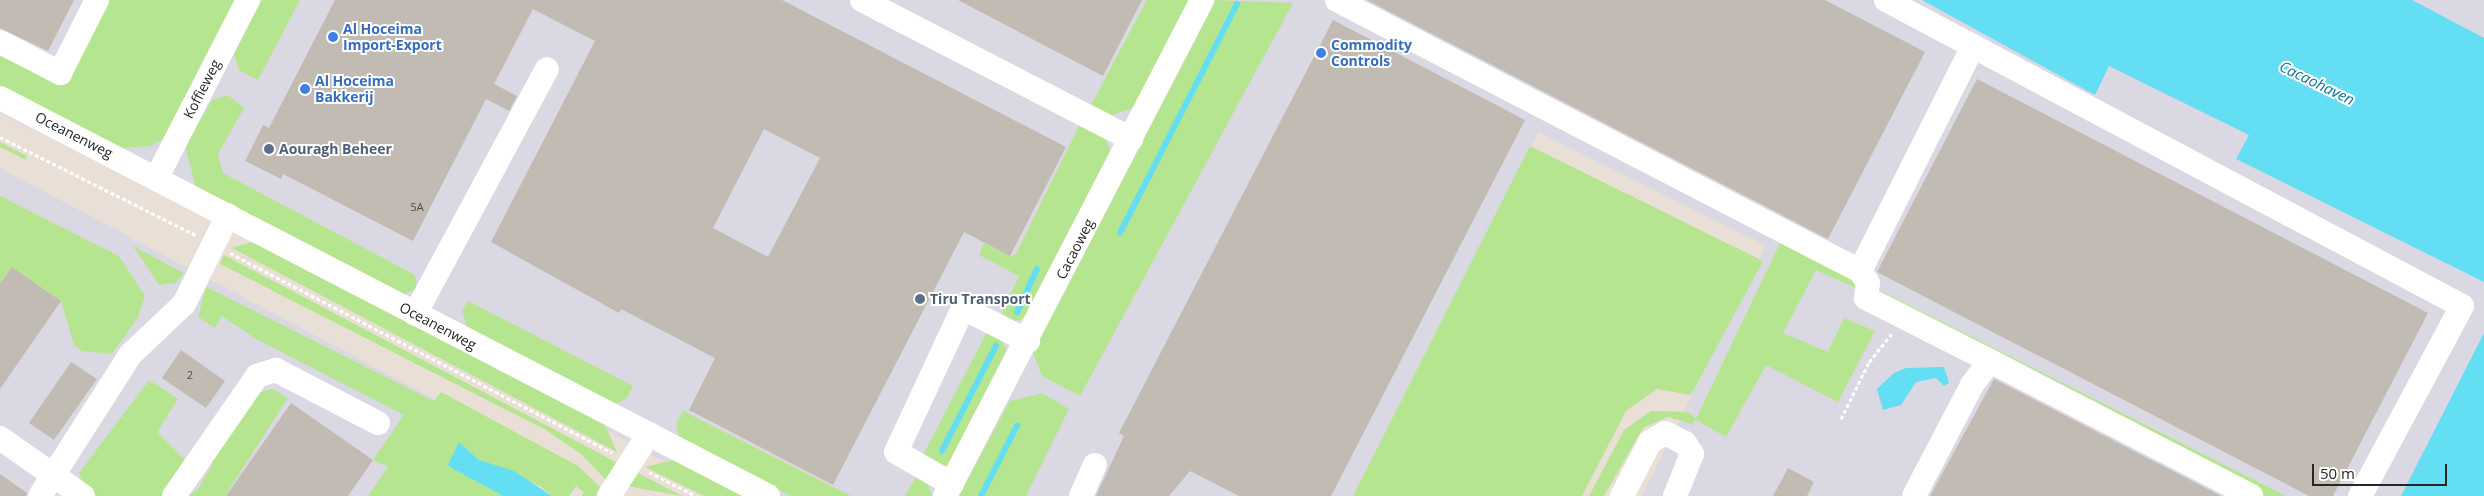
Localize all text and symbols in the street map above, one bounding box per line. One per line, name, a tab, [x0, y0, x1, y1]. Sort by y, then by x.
place label: Al Hoceima Import-Export	[343, 21, 442, 54]
marker: Al Hoceima Import-Export	[327, 31, 339, 43]
place label: Commodity Controls	[1331, 37, 1412, 70]
marker: Commodity Controls	[1315, 47, 1327, 59]
street label: Koffieweg	[180, 57, 224, 121]
water label: Cacaohaven	[2277, 57, 2357, 109]
place label: Al Hoceima Bakkerij	[315, 73, 394, 105]
marker: Al Hoceima Bakkerij	[299, 83, 311, 95]
street label: Oceanenweg	[33, 108, 115, 162]
place label: Aouragh Beheer	[279, 141, 392, 157]
marker: Aouragh Beheer	[263, 143, 275, 155]
house number: 5A	[410, 200, 424, 214]
street label: Cacaoweg	[1053, 216, 1097, 282]
place label: Tiru Transport	[930, 291, 1031, 307]
marker: Tiru Transport	[914, 293, 926, 305]
street label: Oceanenweg	[397, 299, 479, 353]
house number: 2	[187, 368, 193, 382]
scale bar	[2314, 454, 2449, 486]
text: 50 m	[2320, 463, 2355, 483]

